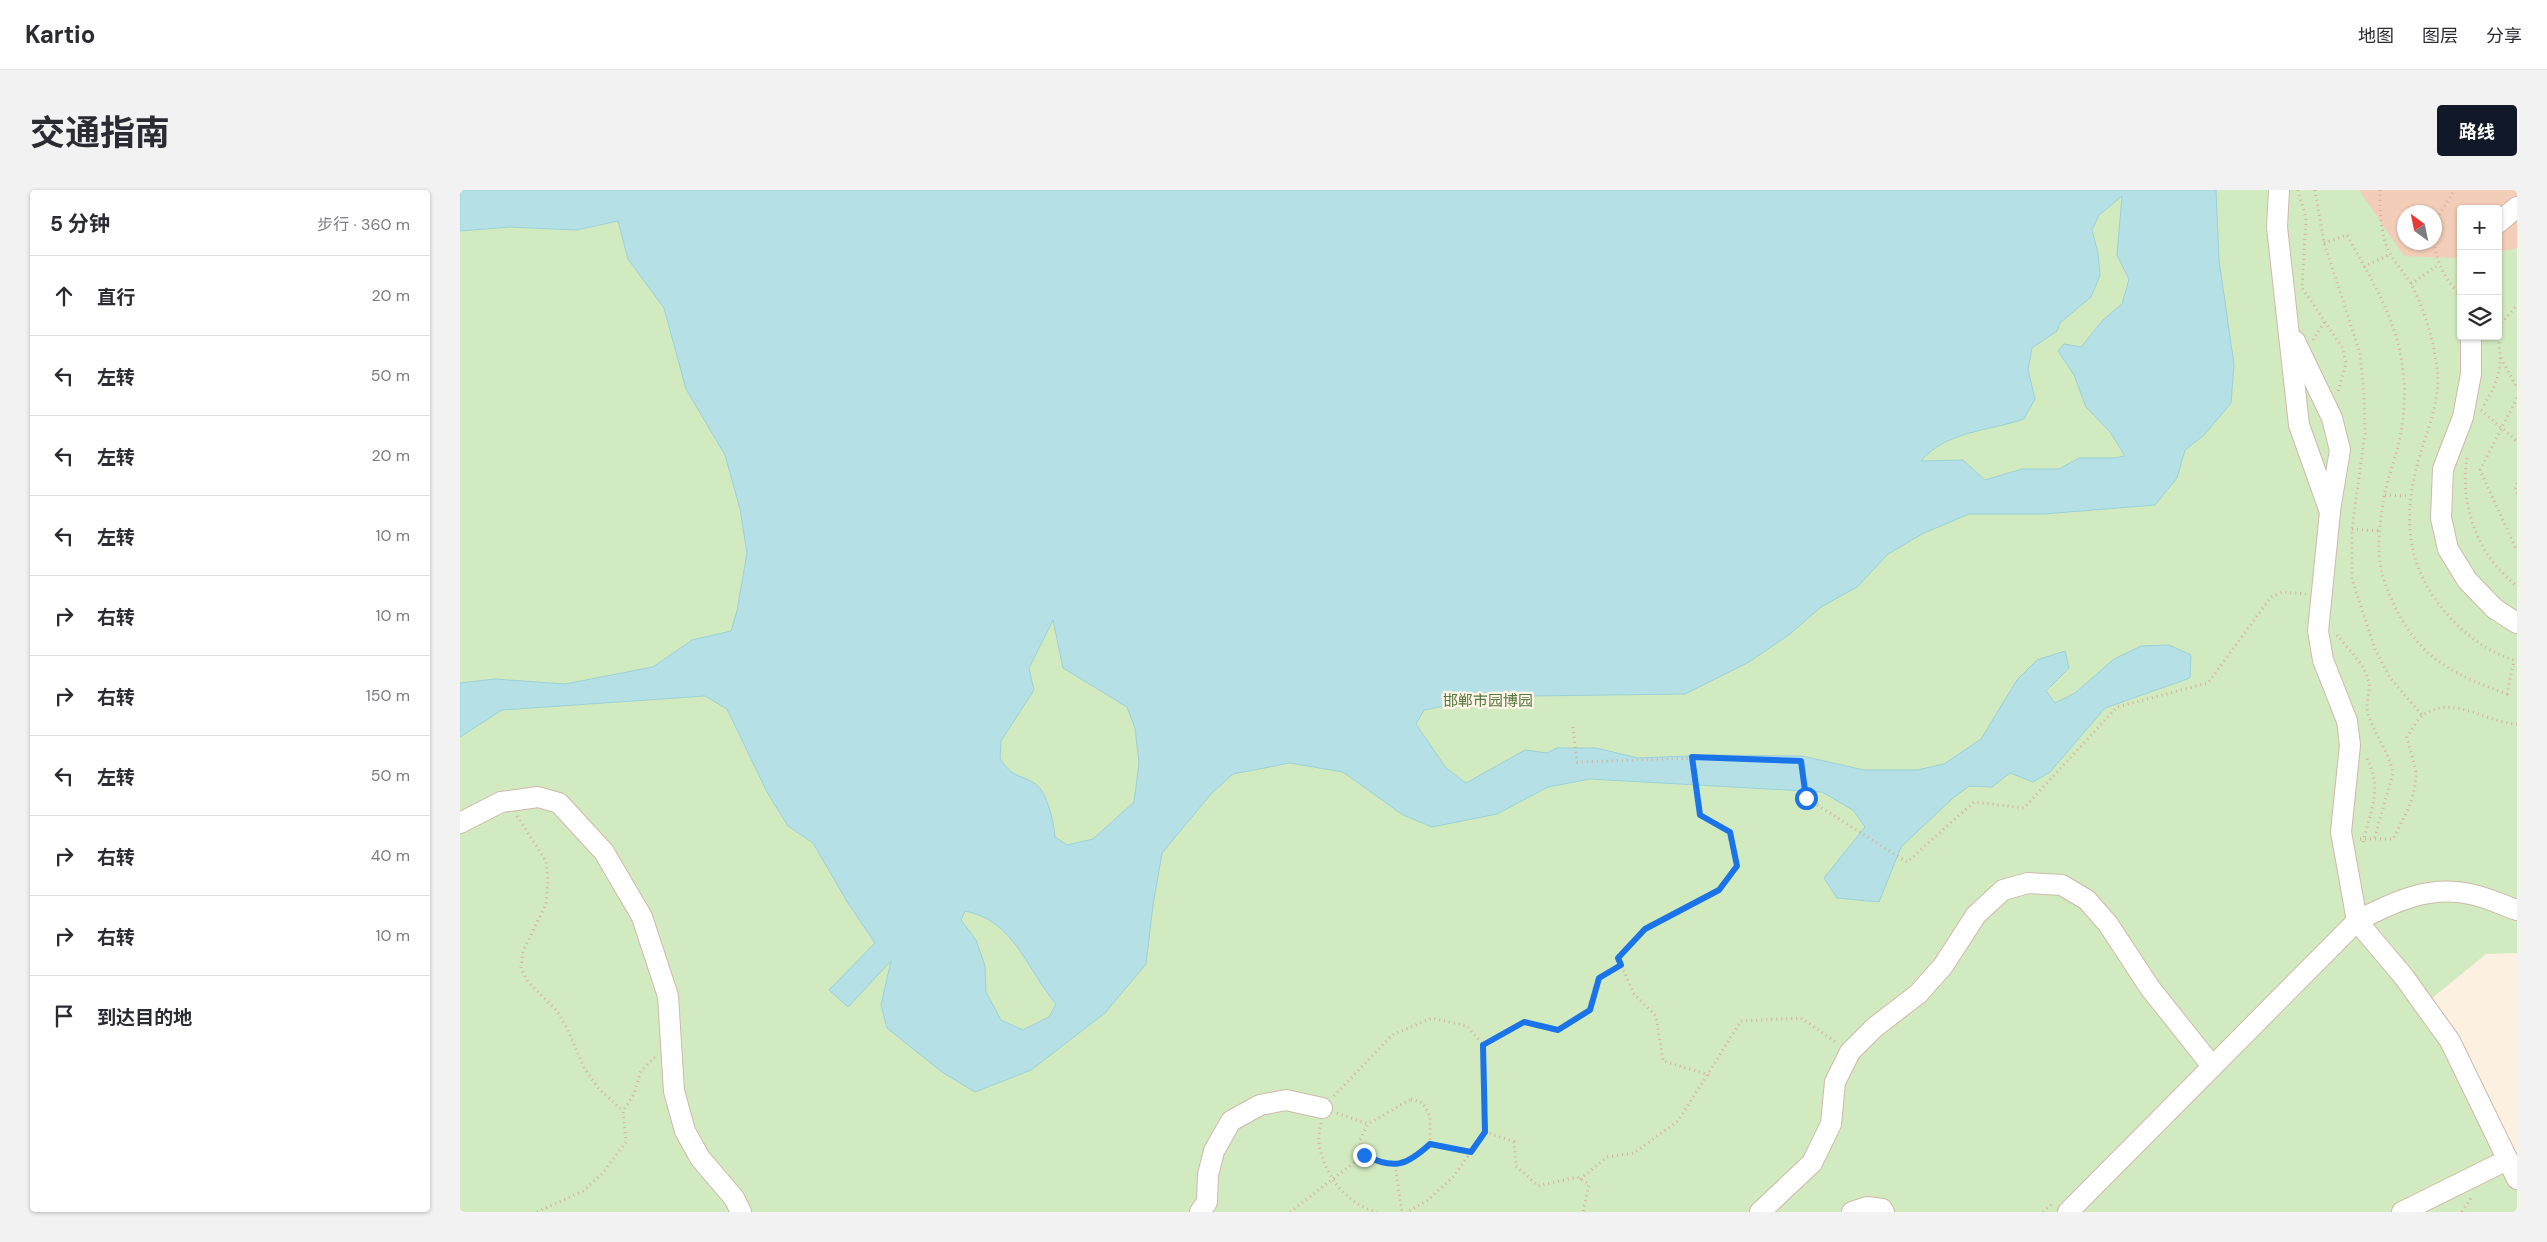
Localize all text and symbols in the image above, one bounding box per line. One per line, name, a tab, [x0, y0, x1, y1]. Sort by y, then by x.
text: Kartio	[25, 19, 95, 50]
text: 地图	[2358, 24, 2394, 48]
text: 图层	[2422, 24, 2458, 48]
text: 分享	[2486, 24, 2522, 48]
button: 路线	[2437, 105, 2517, 156]
text: 交通指南	[30, 110, 170, 156]
north arrow	[2397, 205, 2442, 250]
map controls	[2457, 205, 2502, 340]
button: +	[2457, 205, 2502, 250]
text: 5 分钟	[50, 210, 110, 238]
text: 步行 · 360 m	[317, 214, 410, 235]
button: −	[2457, 250, 2502, 295]
icon: ahead	[50, 282, 78, 310]
text: 直行	[97, 285, 135, 310]
text: 20 m	[371, 285, 410, 306]
button: layers	[2457, 295, 2502, 340]
icon: left	[50, 362, 78, 390]
text: 左转	[97, 365, 135, 390]
text: 50 m	[371, 365, 410, 386]
icon: left	[50, 442, 78, 470]
text: 左转	[97, 445, 135, 470]
text: 20 m	[371, 445, 410, 466]
icon: left	[50, 522, 78, 550]
text: 左转	[97, 525, 135, 550]
text: 10 m	[376, 525, 410, 546]
icon: right	[50, 602, 78, 630]
text: 右转	[97, 605, 135, 630]
text: 10 m	[376, 605, 410, 626]
icon: right	[50, 682, 78, 710]
text: 右转	[97, 685, 135, 710]
text: 150 m	[366, 685, 410, 706]
park label: 邯郸市园博园	[1443, 691, 1533, 711]
icon: left	[50, 762, 78, 790]
text: 左转	[97, 765, 135, 790]
text: 50 m	[371, 765, 410, 786]
route start	[1795, 787, 1818, 810]
icon: right	[50, 842, 78, 870]
text: 右转	[97, 845, 135, 870]
text: 40 m	[371, 845, 410, 866]
icon: right	[50, 922, 78, 950]
text: 右转	[97, 925, 135, 950]
text: 10 m	[376, 925, 410, 946]
icon: arrive	[50, 1002, 78, 1030]
text: 到达目的地	[97, 1005, 192, 1030]
route end	[1353, 1144, 1376, 1167]

